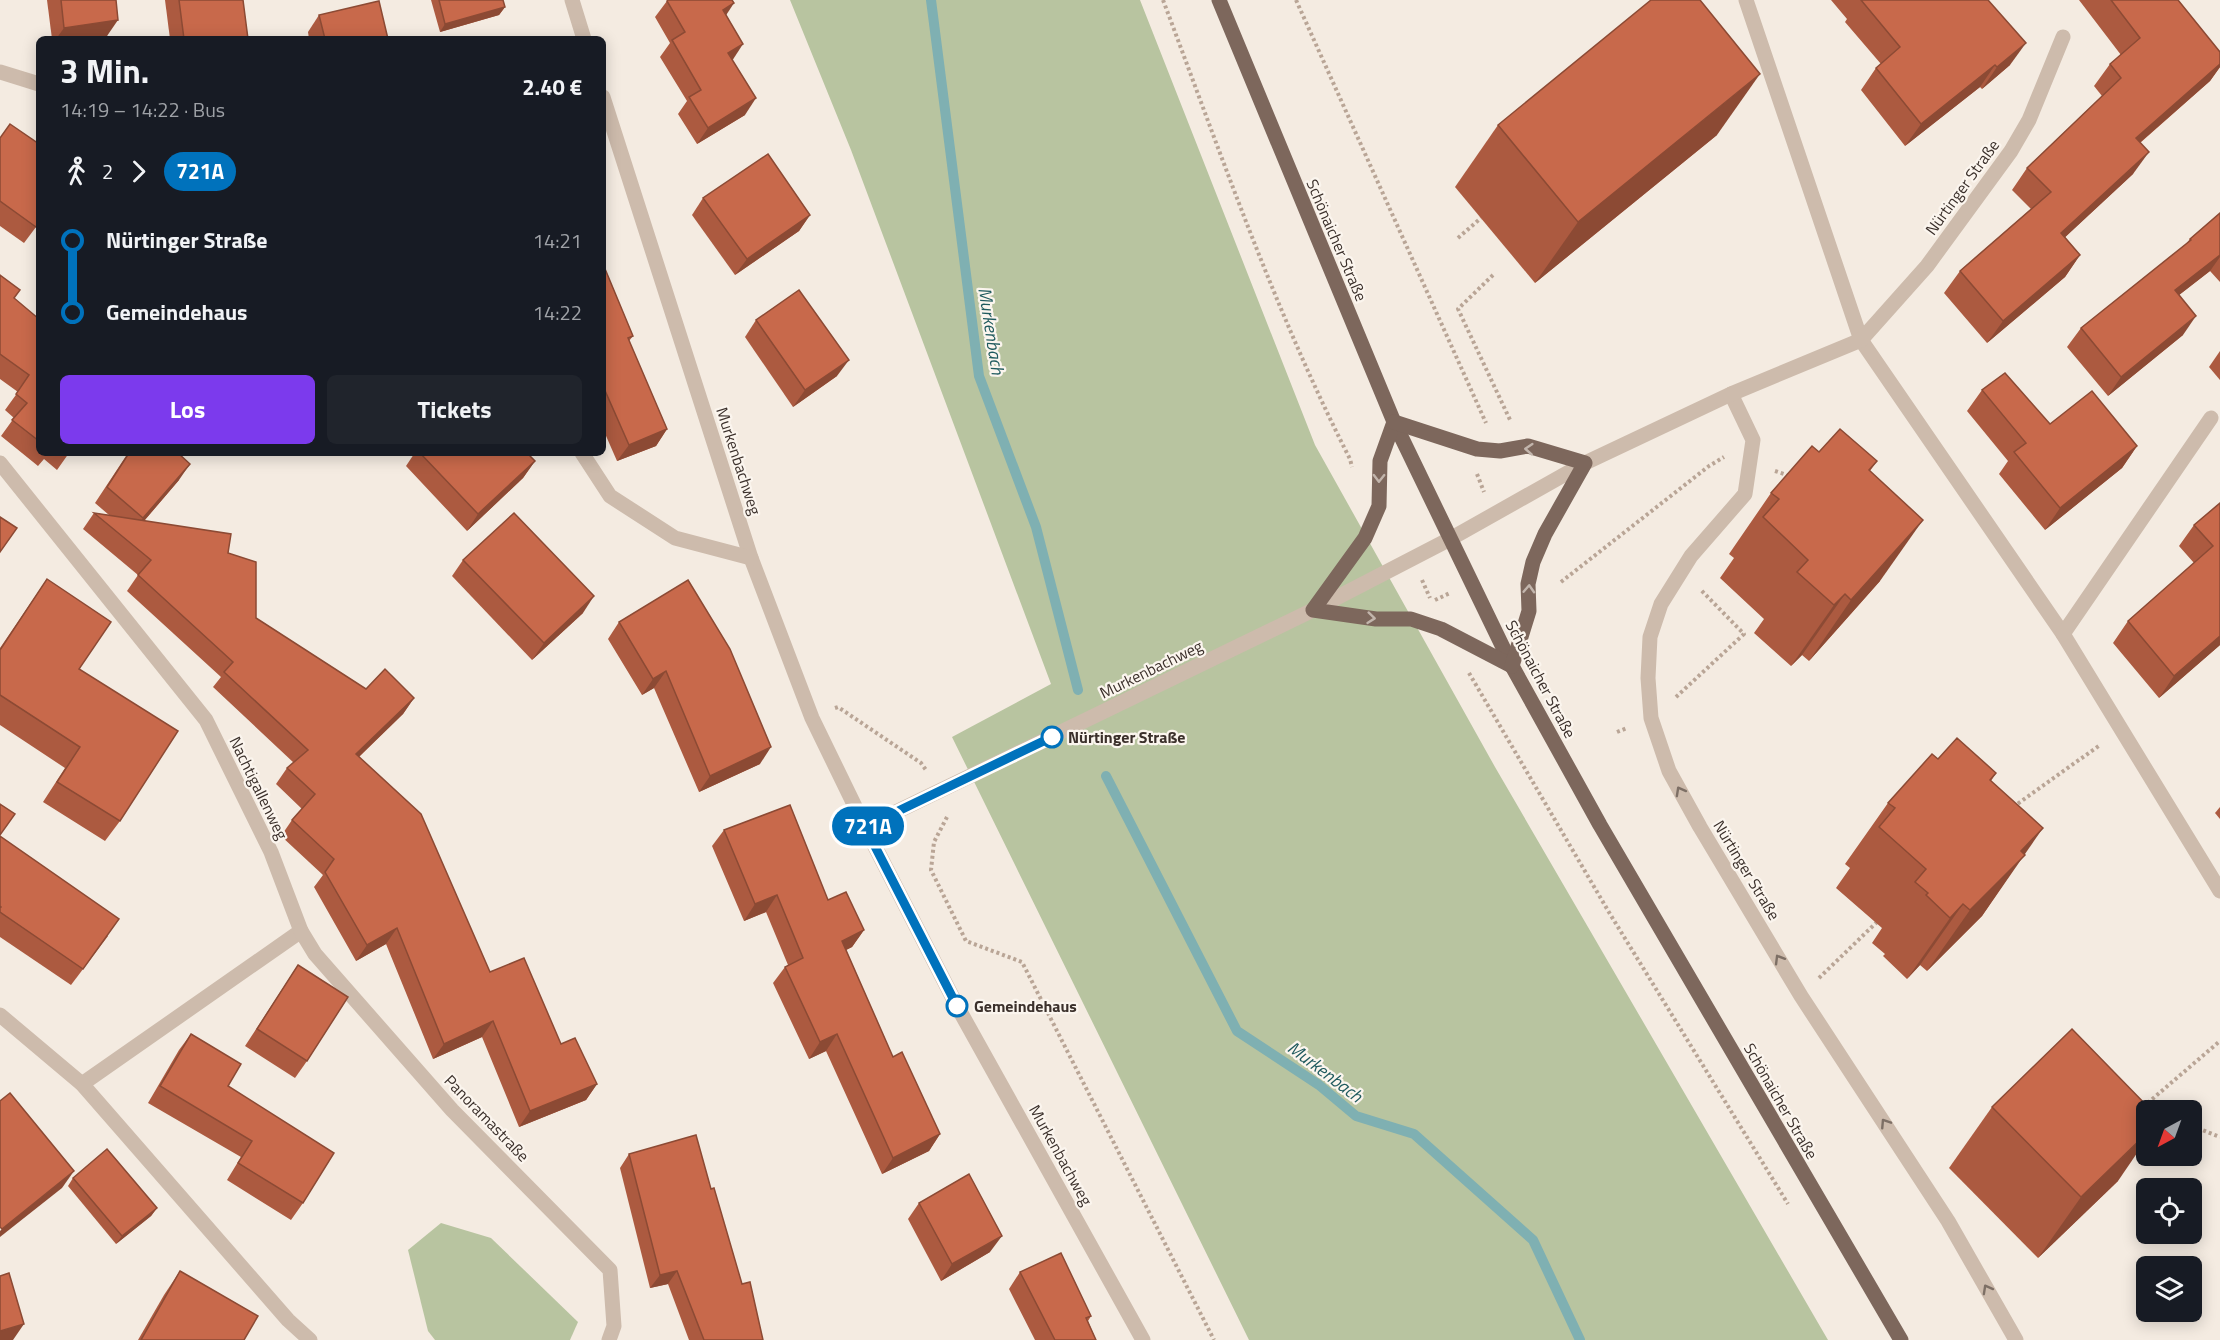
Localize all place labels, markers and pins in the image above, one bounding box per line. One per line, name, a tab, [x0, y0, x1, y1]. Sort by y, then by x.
place label: Nürtinger Straße	[1068, 725, 1185, 749]
marker: Nürtinger Straße	[1041, 726, 1063, 748]
place label: Gemeindehaus	[974, 994, 1077, 1018]
marker: Gemeindehaus	[946, 995, 968, 1017]

